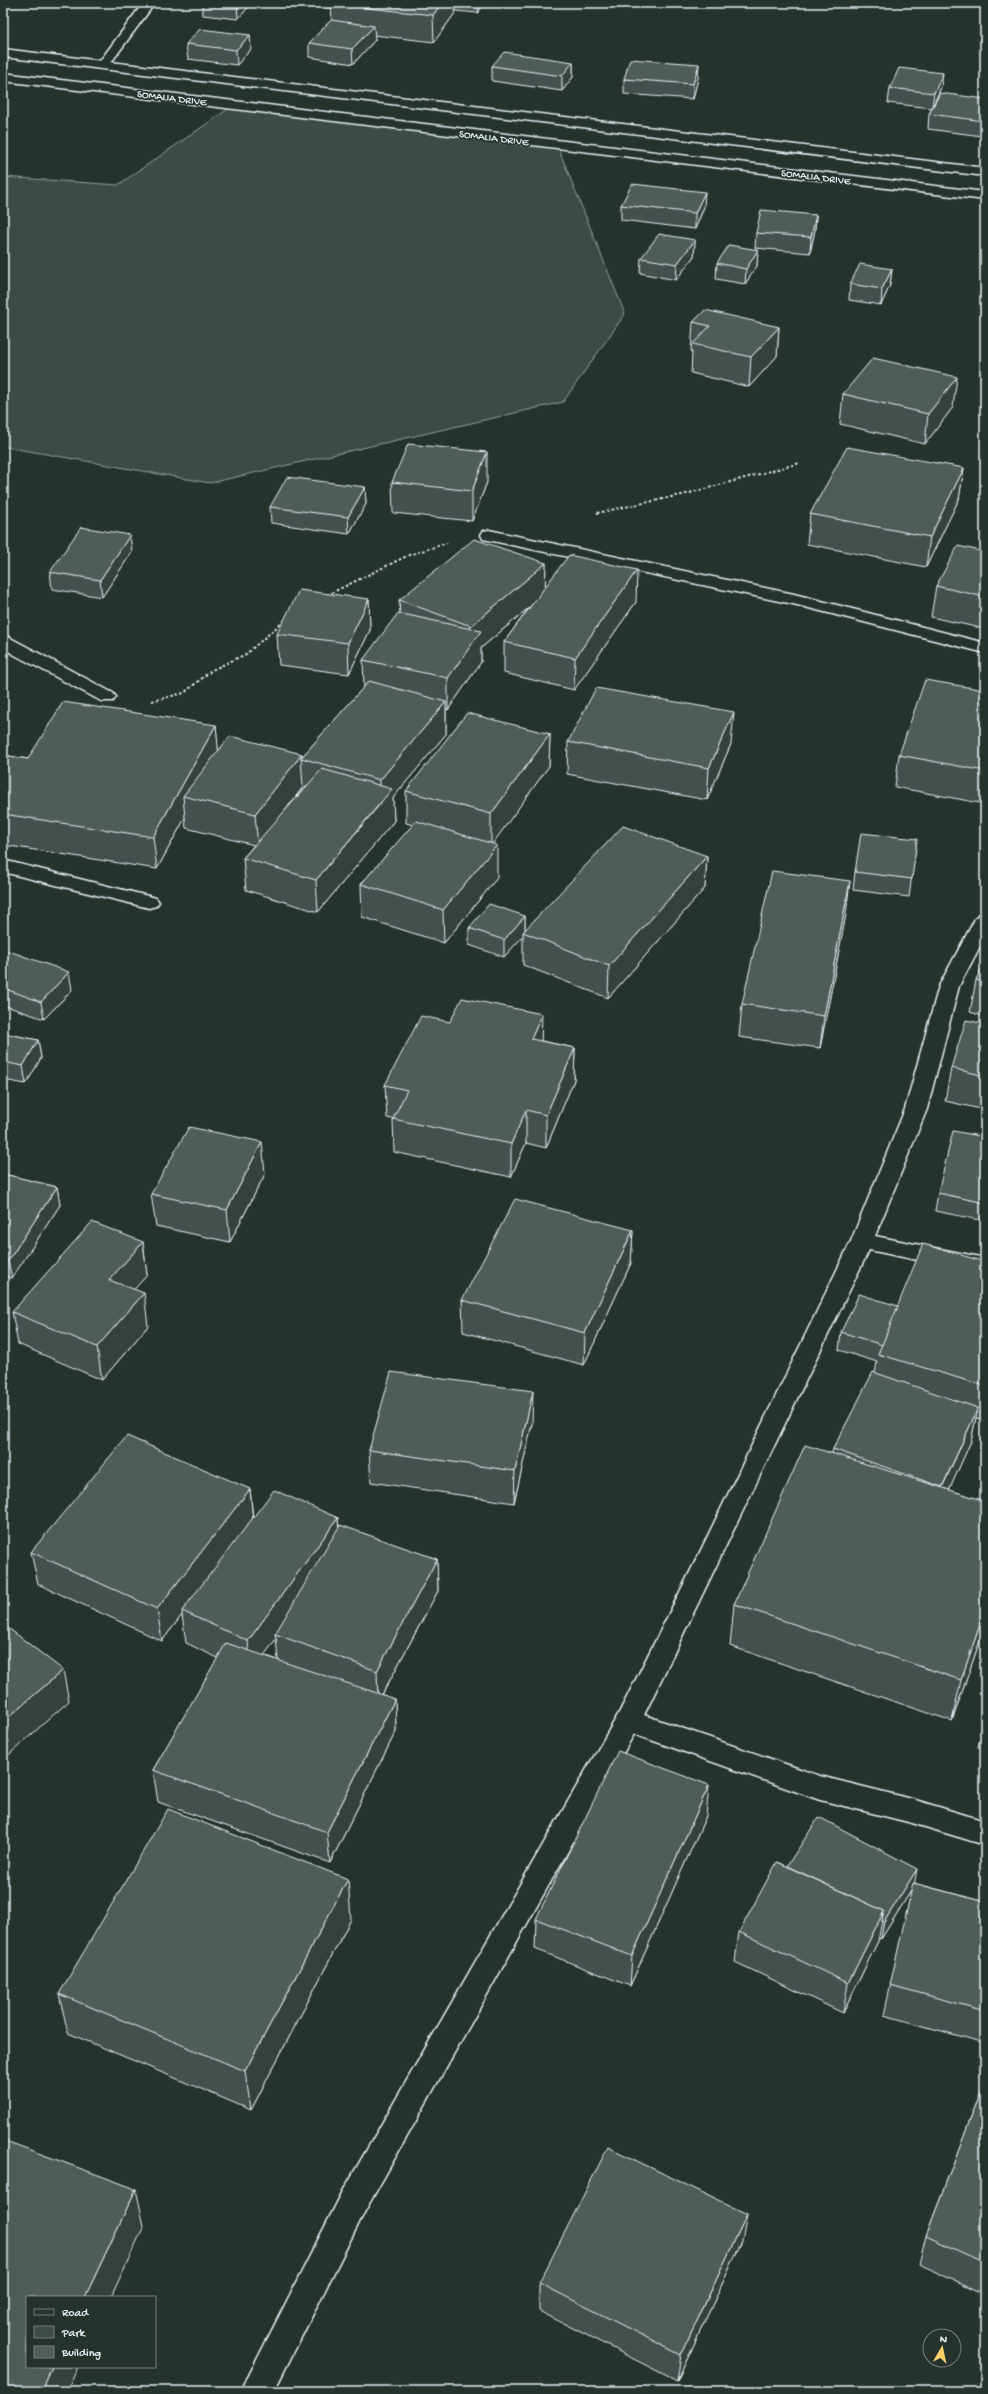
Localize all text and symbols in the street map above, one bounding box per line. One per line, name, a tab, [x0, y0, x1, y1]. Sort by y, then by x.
street label: SOMALIA DRIVE	[136, 89, 208, 109]
street label: SOMALIA DRIVE	[458, 129, 530, 149]
street label: SOMALIA DRIVE	[780, 168, 852, 188]
legend	[26, 2296, 156, 2368]
text: Road	[62, 2307, 89, 2321]
text: Park	[61, 2327, 87, 2341]
north arrow	[922, 2328, 962, 2368]
text: N	[939, 2334, 948, 2347]
text: Building	[61, 2347, 101, 2361]

